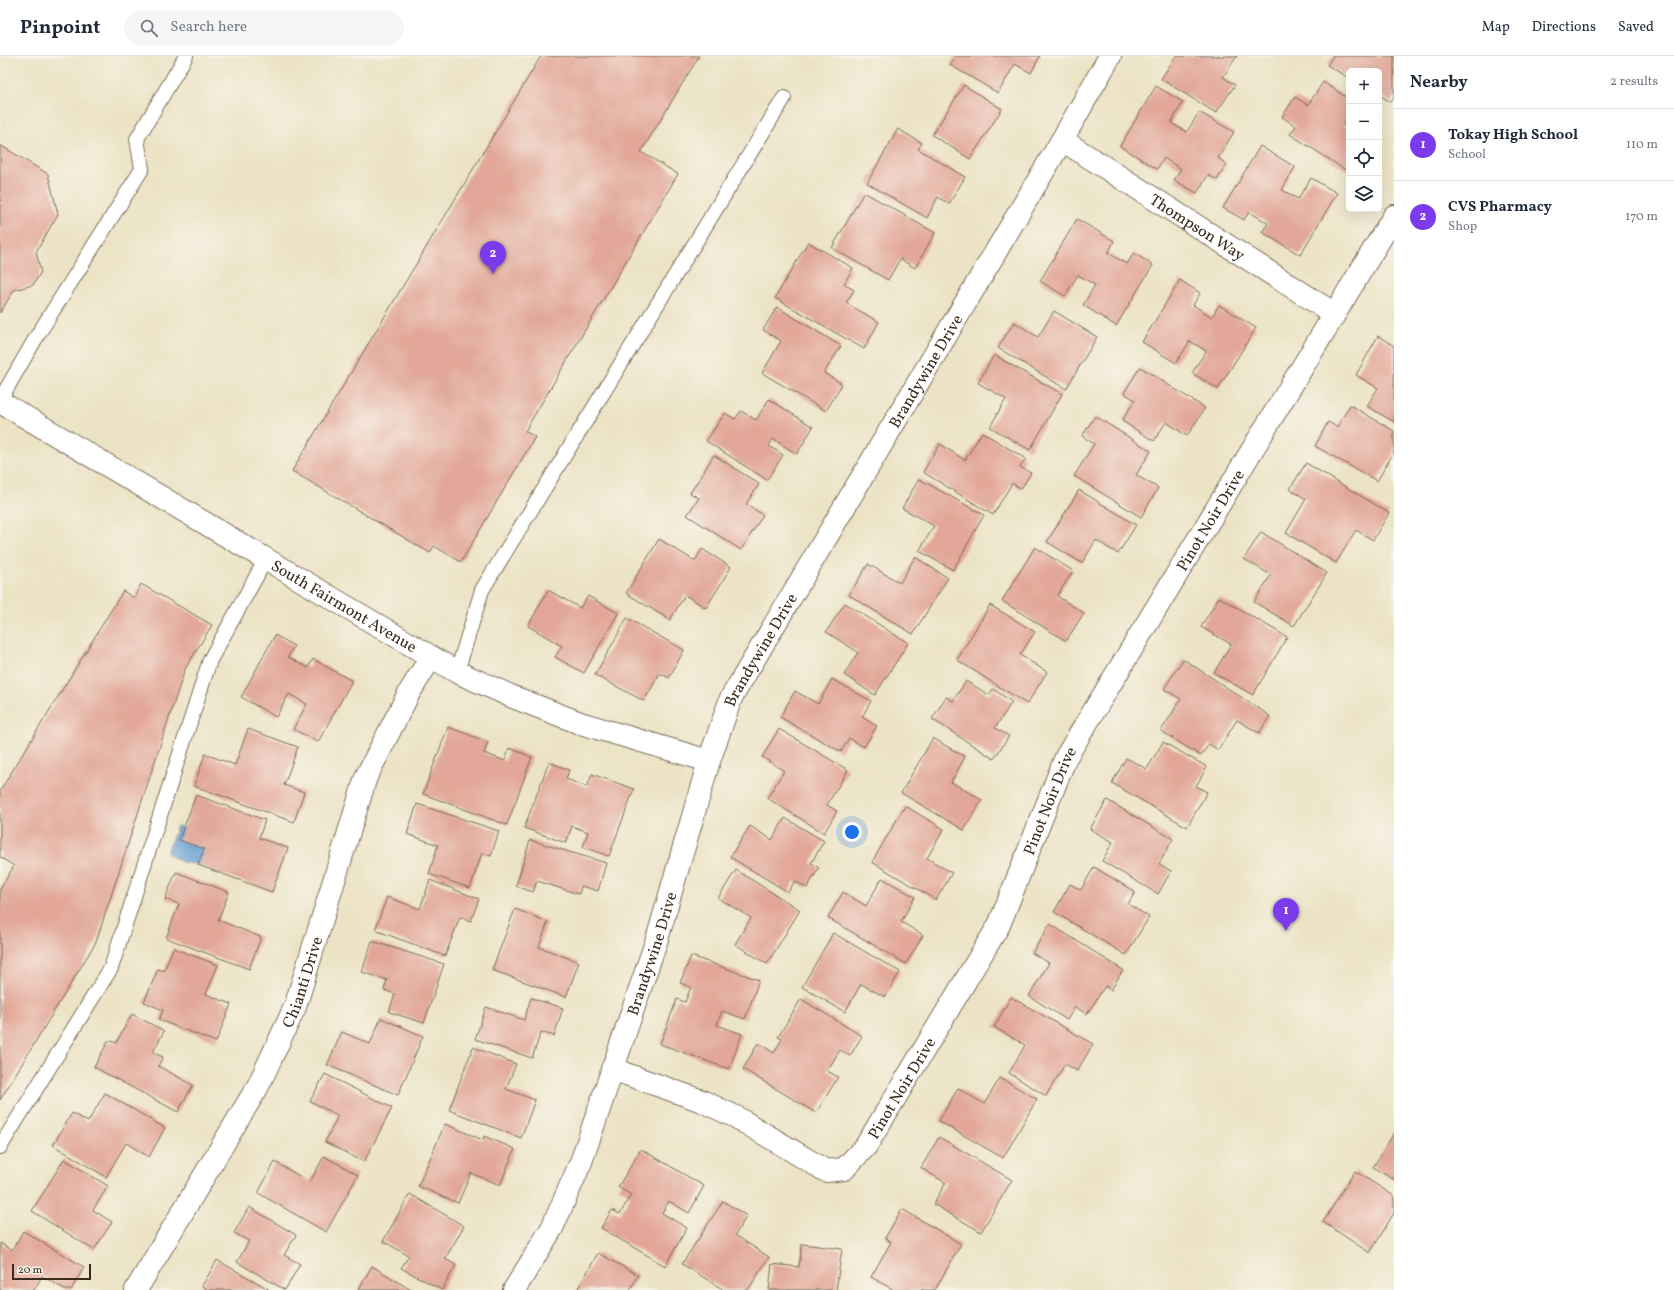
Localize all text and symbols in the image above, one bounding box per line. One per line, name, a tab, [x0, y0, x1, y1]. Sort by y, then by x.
search box	[124, 10, 404, 46]
text: Pinpoint	[20, 15, 100, 41]
icon: search	[138, 17, 160, 39]
text: Search here	[170, 17, 247, 38]
text: Map	[1482, 18, 1510, 37]
text: Directions	[1532, 18, 1596, 37]
text: Saved	[1618, 18, 1654, 37]
map controls	[1346, 68, 1382, 212]
button: +	[1346, 68, 1382, 104]
text: Nearby	[1410, 71, 1468, 94]
text: 2 results	[1610, 73, 1658, 91]
button: −	[1346, 104, 1382, 140]
text: Tokay High School	[1448, 125, 1578, 146]
text: 1	[1420, 136, 1426, 154]
text: 110 m	[1626, 136, 1658, 154]
button: locate	[1346, 140, 1382, 176]
text: School	[1448, 146, 1486, 164]
button: layers	[1346, 176, 1382, 212]
street label: Thompson Way	[1145, 190, 1249, 267]
text: CVS Pharmacy	[1448, 197, 1552, 218]
text: 2	[1420, 208, 1426, 226]
text: 170 m	[1625, 208, 1658, 226]
text: Shop	[1448, 218, 1477, 236]
pin: 2	[480, 241, 506, 274]
street label: Brandywine Drive	[885, 311, 969, 433]
street label: Pinot Noir Drive	[1172, 466, 1251, 576]
street label: South Fairmont Avenue	[266, 556, 420, 659]
street label: Brandywine Drive	[720, 590, 804, 710]
street label: Pinot Noir Drive	[1019, 743, 1083, 859]
your location	[842, 822, 862, 842]
street label: Brandywine Drive	[623, 890, 683, 1019]
pin: 1	[1273, 898, 1299, 931]
street label: Chianti Drive	[278, 934, 329, 1032]
street label: Pinot Noir Drive	[864, 1034, 942, 1144]
scale bar	[12, 1262, 91, 1281]
text: 20 m	[18, 1263, 42, 1278]

